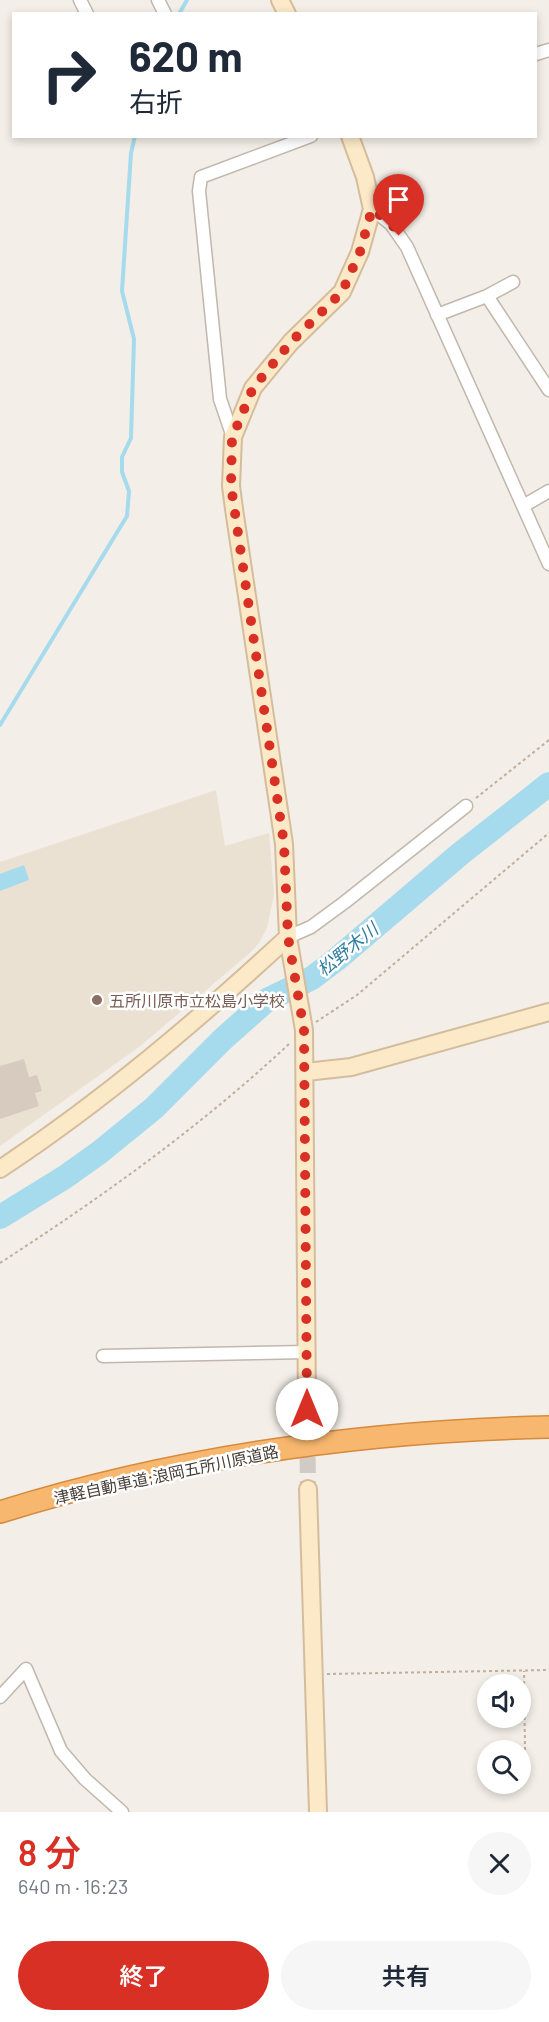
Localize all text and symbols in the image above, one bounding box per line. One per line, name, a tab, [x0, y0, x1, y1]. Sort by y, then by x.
text: 620 m	[129, 30, 242, 80]
icon: right	[30, 36, 108, 114]
text: 右折	[129, 85, 183, 117]
pin	[373, 174, 424, 236]
icon: arrive	[382, 183, 415, 216]
water label: 松野木川	[312, 917, 383, 980]
place label: 五所川原市立松島小学校	[109, 991, 285, 1010]
marker: 五所川原市立松島小学校	[90, 993, 104, 1007]
position arrow	[275, 1377, 339, 1441]
street label: 津軽自動車道;浪岡五所川原道路	[52, 1441, 280, 1507]
map controls	[477, 1674, 531, 1794]
button: sound	[477, 1674, 531, 1728]
button: search	[477, 1740, 531, 1794]
text: 8 分	[18, 1830, 80, 1873]
button: close	[468, 1832, 531, 1895]
text: 640 m · 16:23	[18, 1874, 128, 1898]
button: 終了	[18, 1941, 269, 2010]
button: 共有	[281, 1941, 531, 2010]

